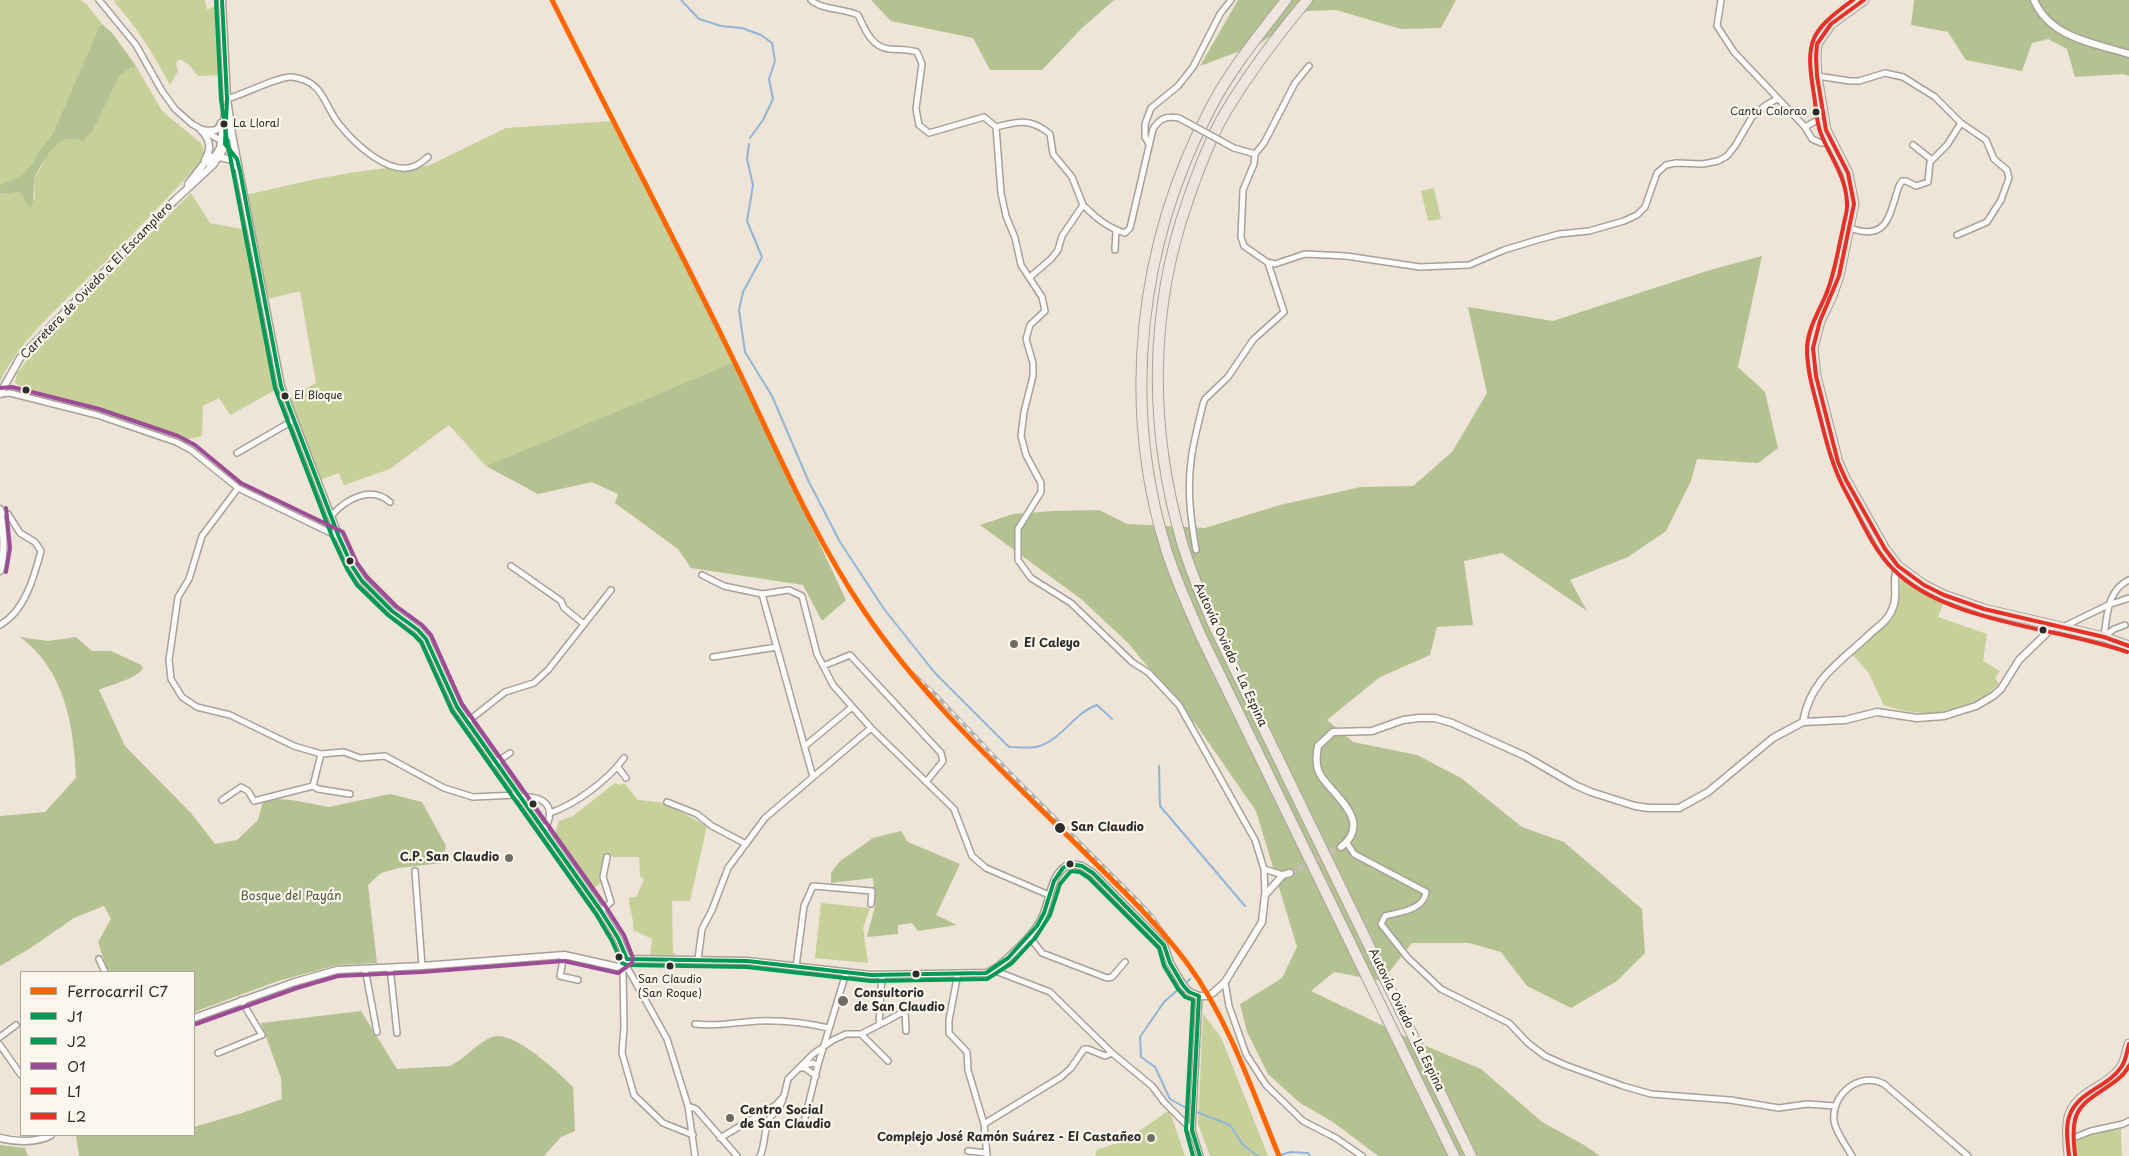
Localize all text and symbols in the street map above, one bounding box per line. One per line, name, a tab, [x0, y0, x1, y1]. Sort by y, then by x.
place label: Cantu Colorao	[1730, 105, 1807, 119]
marker: Cantu Colorao	[1811, 107, 1821, 117]
place label: La Lloral	[233, 117, 280, 131]
marker: La Lloral	[219, 119, 229, 129]
street label: Carretera de Oviedo a El Escamplero	[18, 200, 176, 362]
unlabelled marker	[21, 385, 31, 395]
place label: El Bloque	[294, 389, 342, 403]
marker: El Bloque	[280, 391, 290, 401]
unlabelled marker	[345, 556, 355, 566]
street label: Autovía Oviedo - La Espina	[1190, 581, 1270, 729]
unlabelled marker	[2038, 625, 2048, 635]
place label: El Caleyo	[1024, 637, 1080, 651]
marker: El Caleyo	[1008, 638, 1020, 650]
unlabelled marker	[528, 799, 538, 809]
marker: San Claudio	[1053, 821, 1067, 835]
place label: San Claudio	[1071, 821, 1144, 835]
place label: C.P. San Claudio	[400, 851, 499, 865]
marker: C.P. San Claudio	[503, 852, 515, 864]
unlabelled marker	[1065, 859, 1075, 869]
park label: Bosque del Payán	[240, 890, 342, 904]
street label: Autovía Oviedo - La Espina	[1365, 946, 1447, 1094]
unlabelled marker	[614, 952, 624, 962]
marker: San Claudio (San Roque)	[665, 961, 675, 971]
unlabelled marker	[911, 969, 921, 979]
legend	[20, 971, 195, 1136]
place label: San Claudio (San Roque)	[638, 973, 702, 999]
text: Ferrocarril C7	[67, 979, 168, 1002]
place label: Consultorio de San Claudio	[854, 987, 945, 1015]
marker: Consultorio de San Claudio	[836, 994, 850, 1008]
text: J1	[67, 1004, 83, 1027]
text: J2	[67, 1029, 87, 1052]
text: O1	[67, 1054, 86, 1077]
text: L1	[67, 1079, 81, 1102]
text: L2	[67, 1104, 86, 1127]
place label: Centro Social de San Claudio	[740, 1104, 831, 1132]
marker: Centro Social de San Claudio	[724, 1112, 736, 1124]
place label: Complejo José Ramón Suárez - El Castañeo	[877, 1131, 1141, 1145]
marker: Complejo José Ramón Suárez - El Castañeo	[1145, 1132, 1157, 1144]

